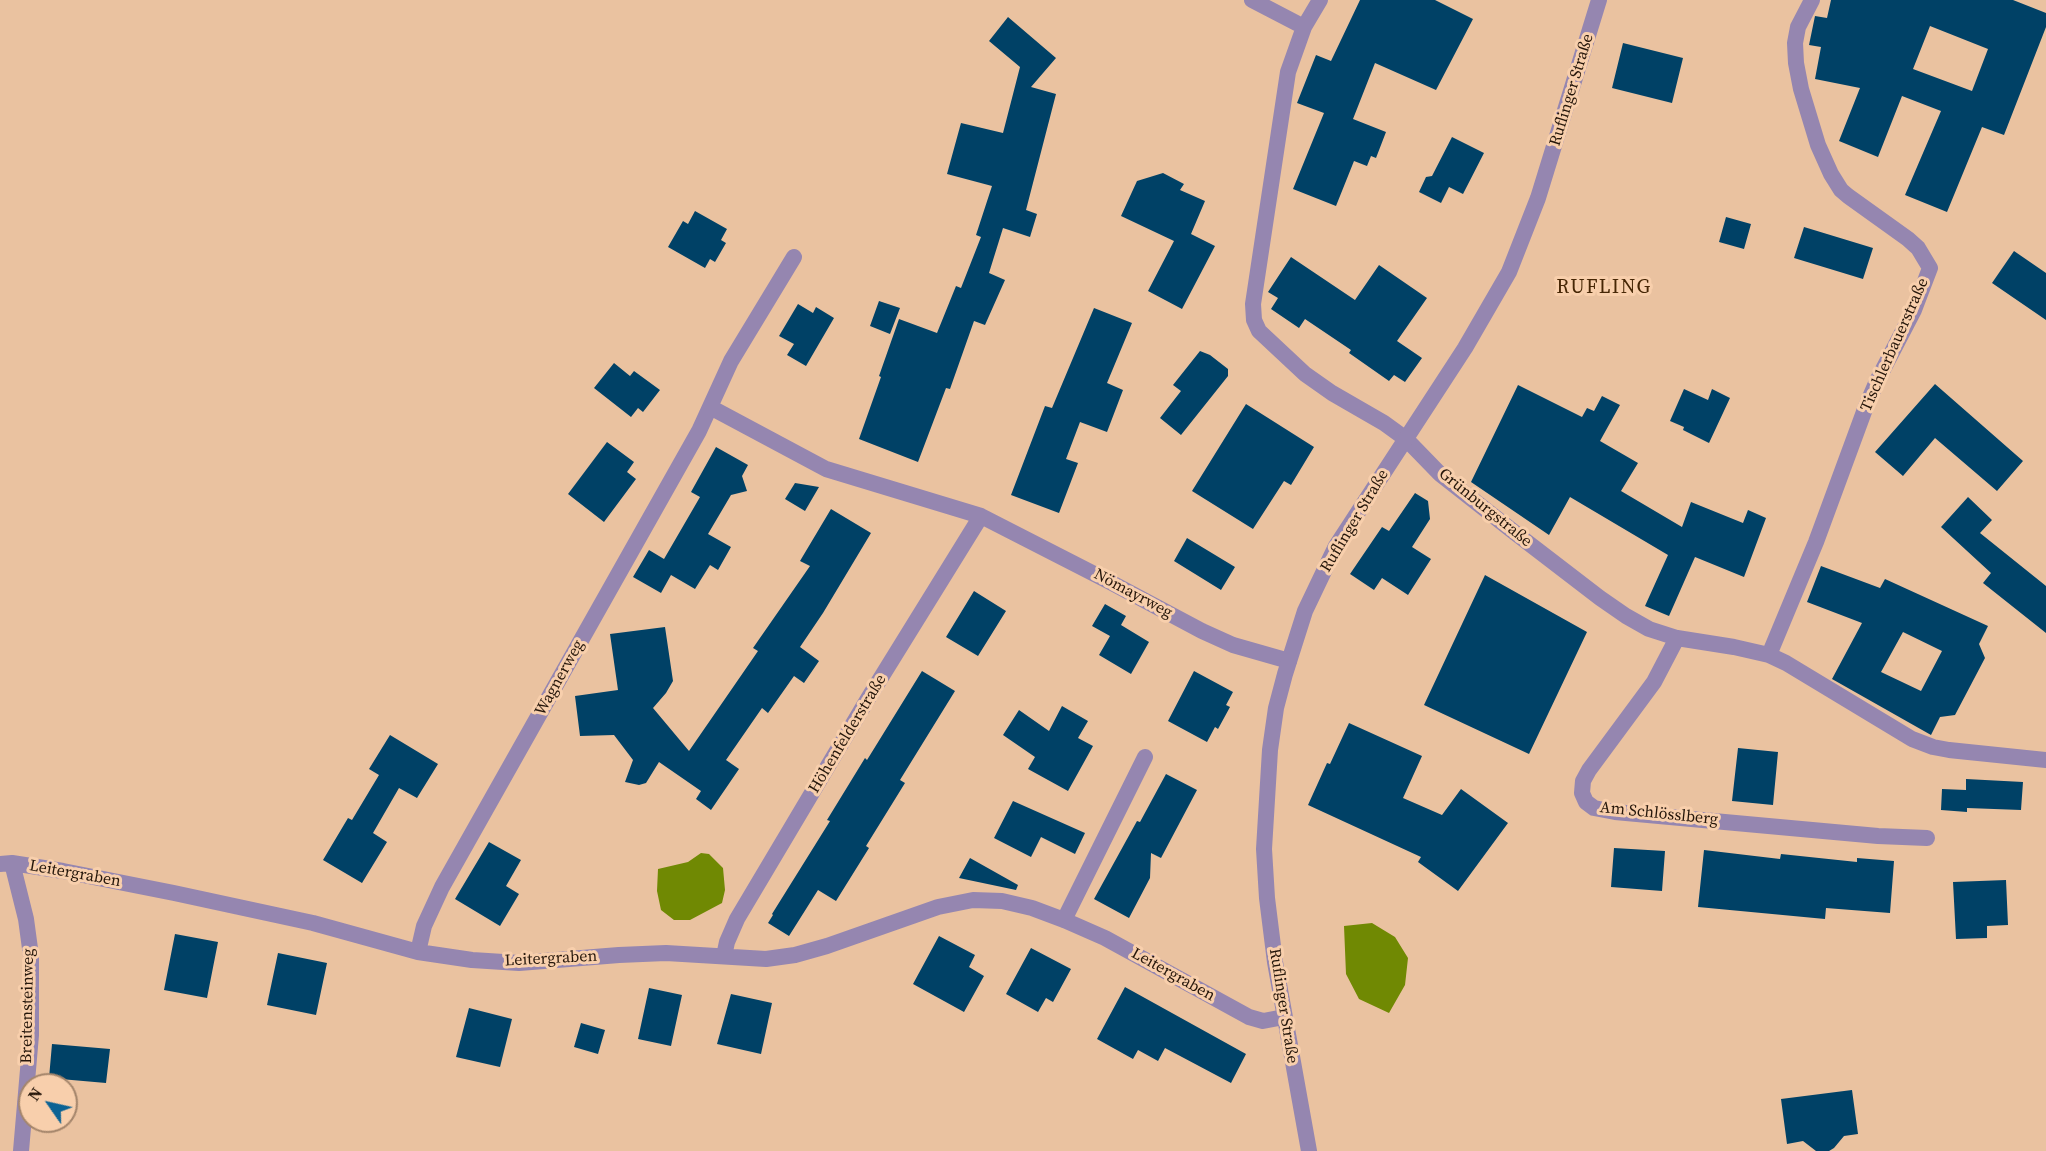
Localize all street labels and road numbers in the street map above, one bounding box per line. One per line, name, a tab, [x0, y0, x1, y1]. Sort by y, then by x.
street label: Ruflinger Straße	[1546, 32, 1598, 148]
street label: Tischlerbauerstraße	[1857, 275, 1933, 415]
street label: Grünburgstraße	[1434, 465, 1536, 551]
street label: Ruflinger Straße	[1317, 466, 1393, 576]
street label: Nömayrweg	[1090, 565, 1176, 623]
street label: Wagnerweg	[531, 637, 589, 719]
street label: Höhenfelderstraße	[805, 671, 891, 797]
street label: Am Schlösslberg	[1599, 798, 1719, 830]
street label: Leitergraben	[28, 857, 122, 891]
street label: Leitergraben	[1128, 944, 1218, 1006]
street label: Leitergraben	[504, 947, 598, 971]
street label: Ruflinger Straße	[1264, 947, 1302, 1065]
street label: Breitensteinweg	[17, 948, 39, 1064]

